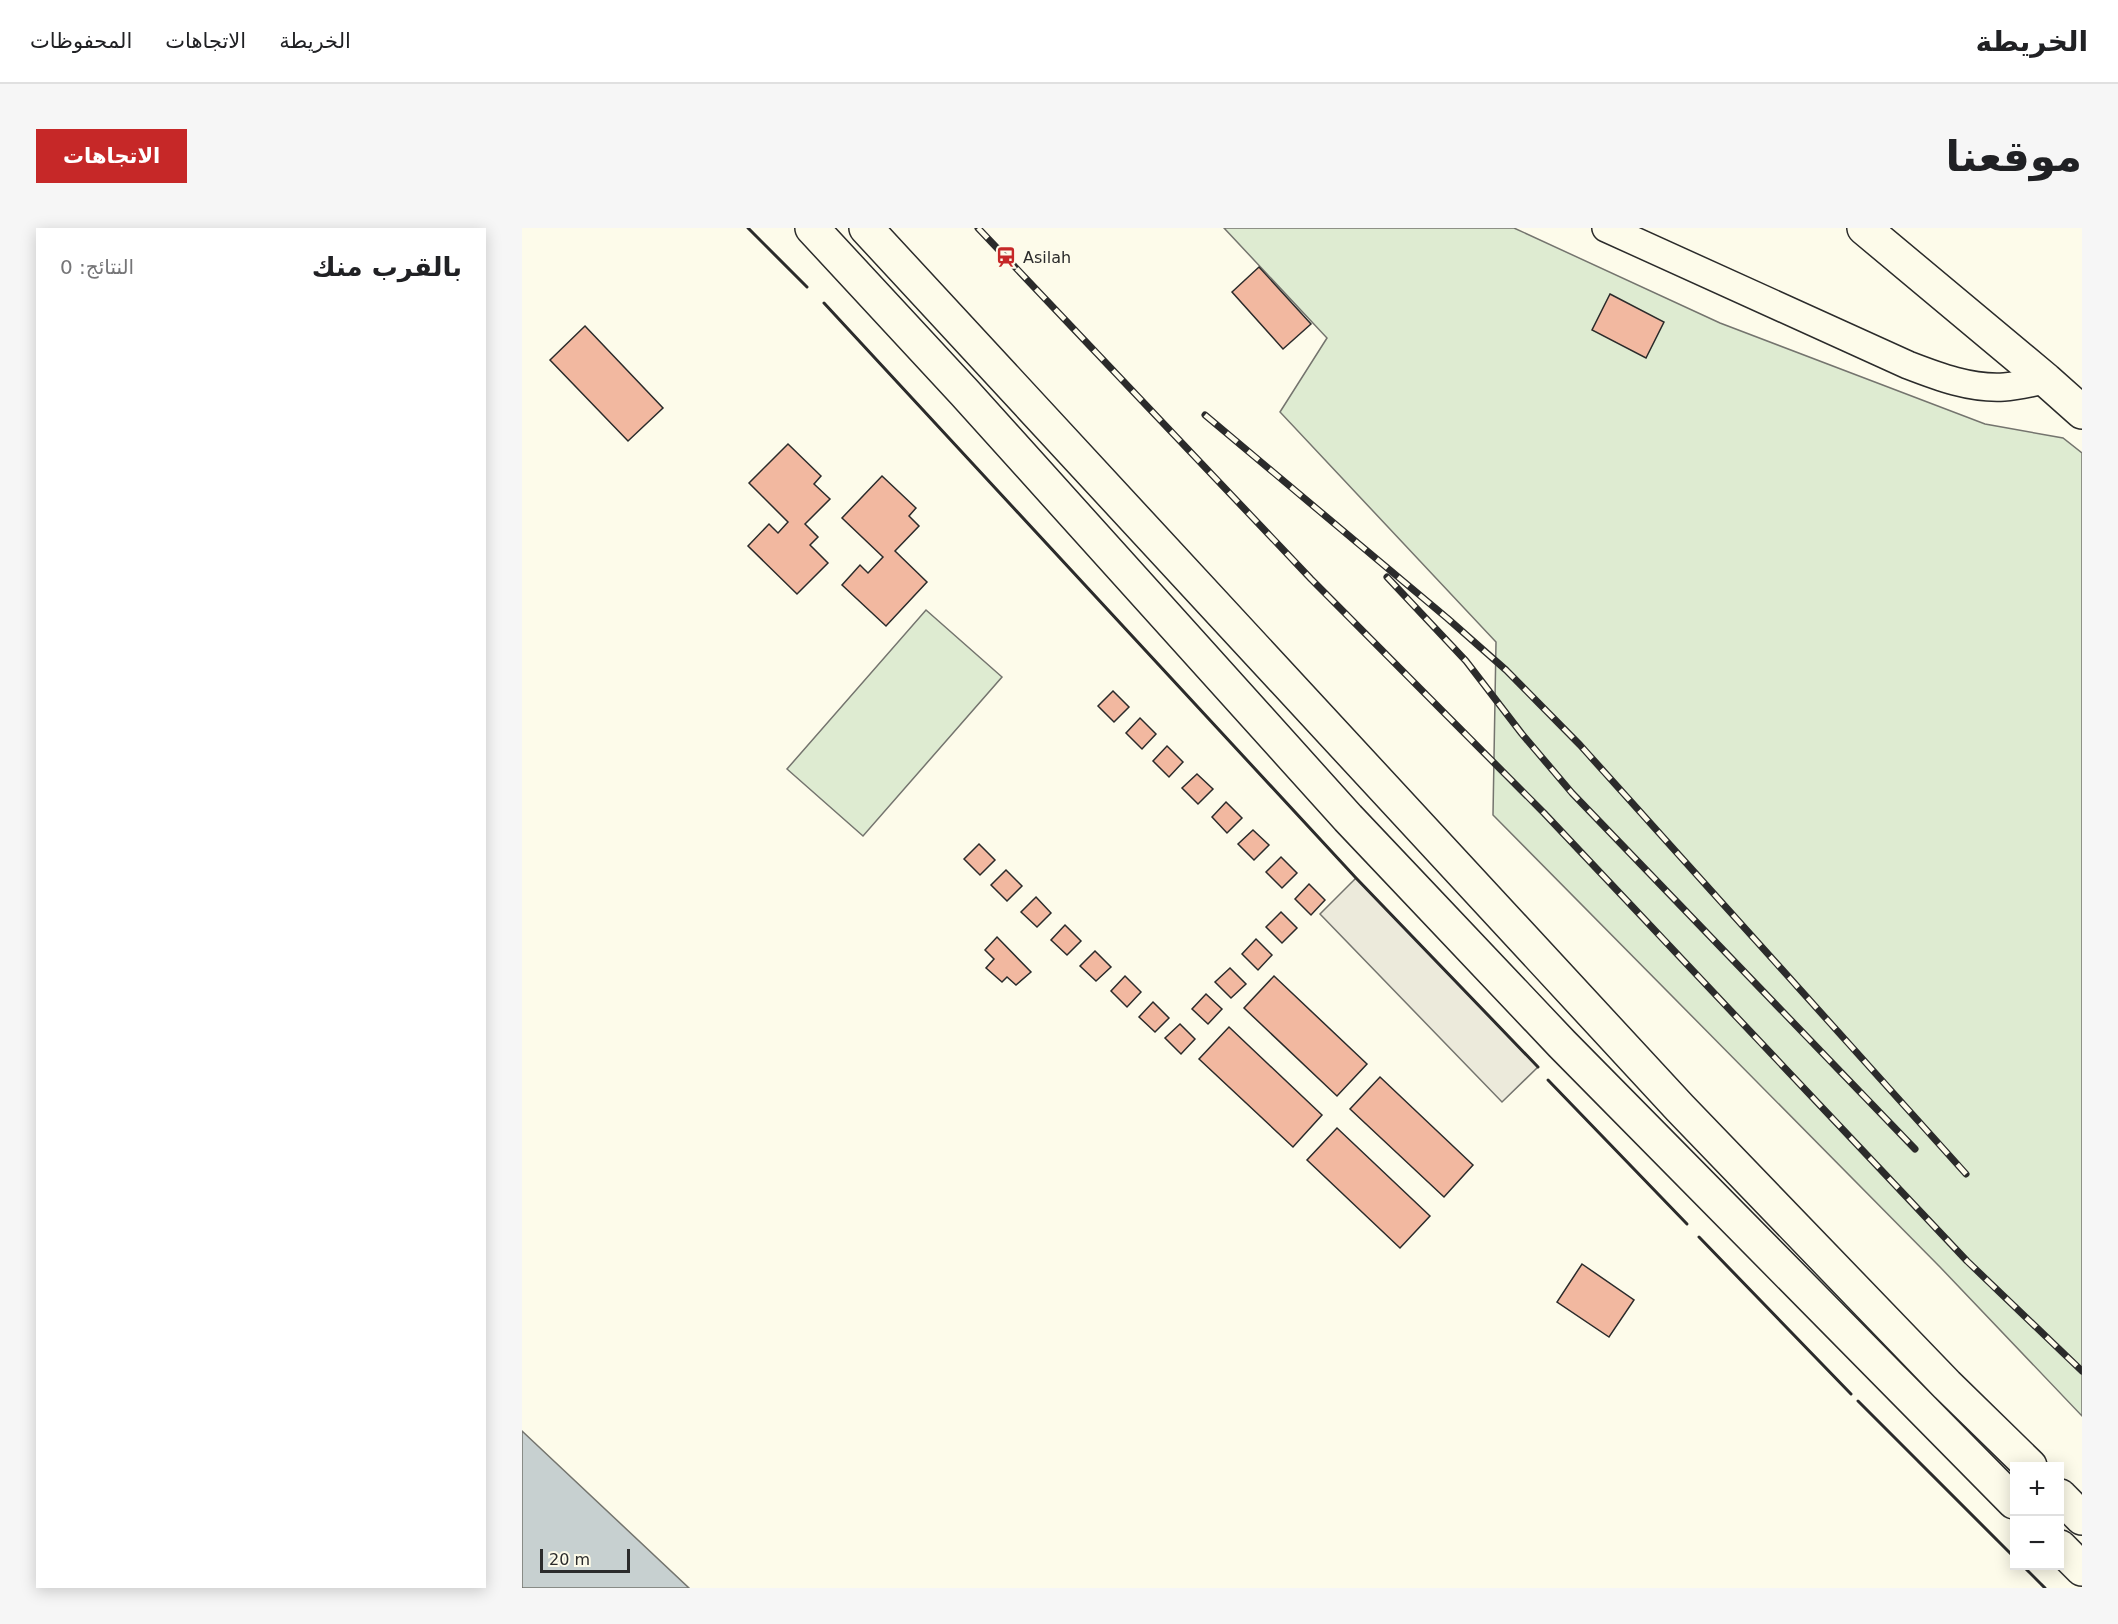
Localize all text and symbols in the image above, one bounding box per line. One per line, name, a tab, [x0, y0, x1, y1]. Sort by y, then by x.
text: الخريطة	[1976, 25, 2088, 58]
text: المحفوظات	[30, 29, 132, 53]
text: الاتجاهات	[165, 29, 246, 53]
text: الخريطة	[279, 29, 351, 53]
button: الاتجاهات	[36, 129, 187, 183]
text: موقعنا	[1946, 132, 2082, 181]
station icon: Asilah	[994, 245, 1018, 269]
place label: Asilah	[1023, 248, 1071, 267]
text: بالقرب منك	[312, 252, 462, 282]
text: النتائج: 0	[60, 255, 134, 279]
map controls	[2010, 1462, 2064, 1570]
button: +	[2010, 1462, 2064, 1516]
button: −	[2010, 1516, 2064, 1570]
scale bar	[540, 1546, 630, 1574]
text: 20 m	[549, 1550, 590, 1569]

